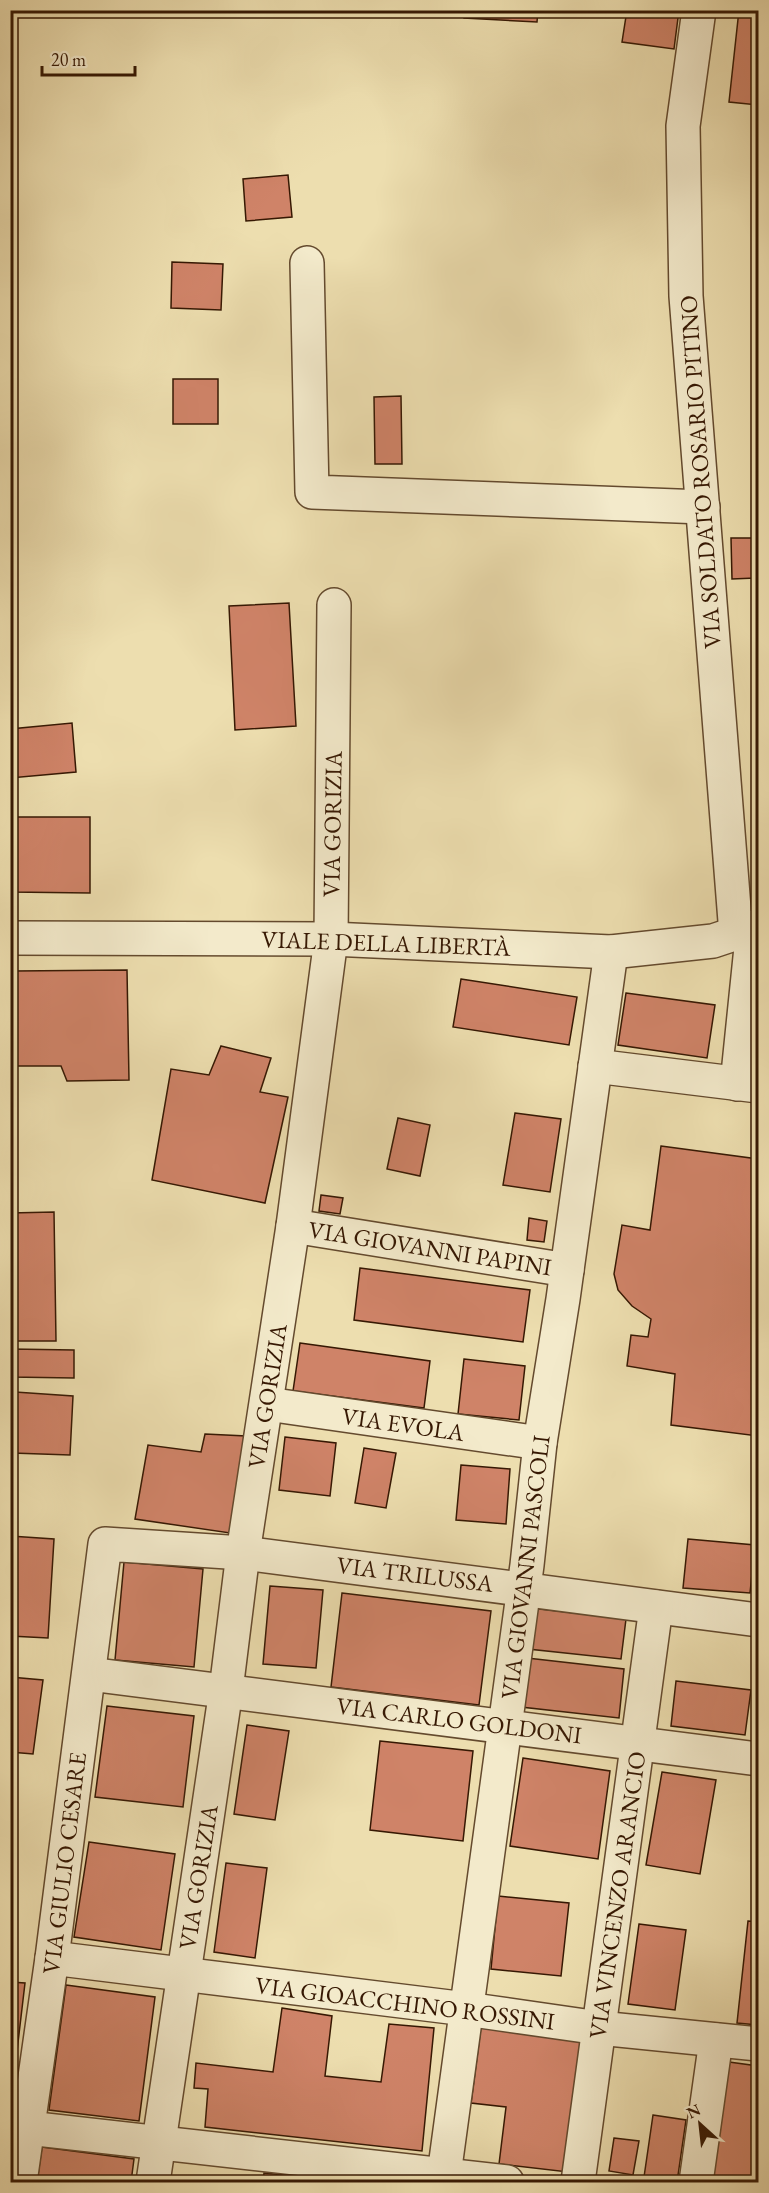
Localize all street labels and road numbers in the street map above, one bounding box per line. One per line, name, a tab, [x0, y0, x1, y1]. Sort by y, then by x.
street label: VIA SOLDATO ROSARIO PITINO	[672, 294, 728, 650]
street label: VIA GORIZIA	[315, 750, 349, 897]
street label: VIALE DELLA LIBERTÀ	[261, 923, 512, 963]
street label: VIA GIOVANNI PAPINI	[306, 1213, 554, 1283]
street label: VIA GORIZIA	[240, 1321, 294, 1471]
street label: VIA EVOLA	[340, 1400, 467, 1448]
street label: VIA GIOVANNI PASCOLI	[493, 1433, 557, 1701]
street label: VIA TRILUSSA	[335, 1549, 496, 1599]
street label: VIA CARLO GOLDONI	[335, 1690, 583, 1750]
street label: VIA VINCENZO ARANCIO	[581, 1749, 653, 2041]
street label: VIA GIULIO CESARE	[35, 1750, 93, 1976]
street label: VIA GORIZIA	[171, 1802, 225, 1952]
street label: VIA GIOACCHINO ROSSINI	[253, 1969, 557, 2037]

